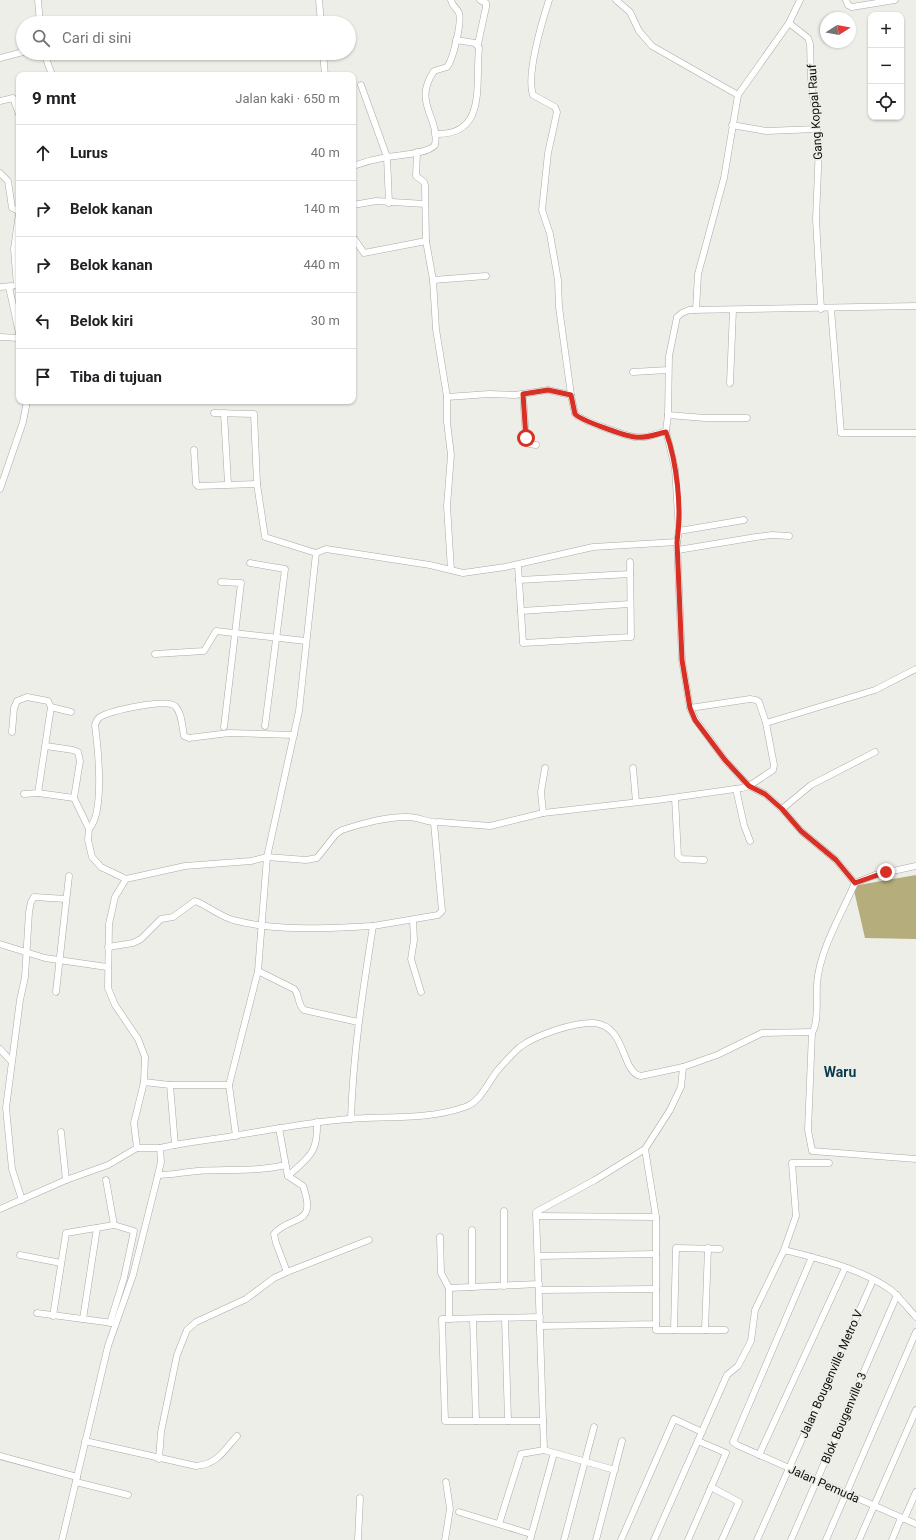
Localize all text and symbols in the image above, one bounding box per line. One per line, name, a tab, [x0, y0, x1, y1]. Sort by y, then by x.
north arrow	[820, 12, 856, 48]
map controls	[868, 12, 904, 120]
button: +	[868, 12, 904, 48]
search box	[16, 16, 356, 60]
icon: search	[30, 27, 52, 49]
text: Cari di sini	[62, 29, 132, 47]
button: −	[868, 48, 904, 84]
street label: Gang Koppal Rauf	[805, 63, 825, 160]
button: locate	[868, 84, 904, 120]
text: 9 mnt	[32, 88, 76, 108]
text: Jalan kaki · 650 m	[235, 91, 340, 106]
icon: ahead	[32, 142, 54, 164]
text: Lurus	[70, 144, 108, 162]
text: 40 m	[311, 145, 340, 160]
icon: right	[32, 198, 54, 220]
text: Belok kanan	[70, 200, 153, 218]
text: 140 m	[303, 201, 340, 216]
icon: right	[32, 254, 54, 276]
text: Belok kanan	[70, 256, 153, 274]
text: 440 m	[303, 257, 340, 272]
icon: left	[32, 310, 54, 332]
text: Belok kiri	[70, 312, 133, 330]
text: 30 m	[311, 313, 340, 328]
icon: arrive	[32, 366, 54, 388]
text: Tiba di tujuan	[70, 368, 162, 386]
route start	[517, 429, 535, 447]
route end	[877, 863, 895, 881]
district label: Waru	[824, 1064, 856, 1080]
street label: Jalan Bougenville Metro V	[796, 1307, 866, 1440]
street label: Blok Bougenville 3	[818, 1370, 870, 1466]
street label: Jalan Pemuda	[786, 1462, 862, 1506]

